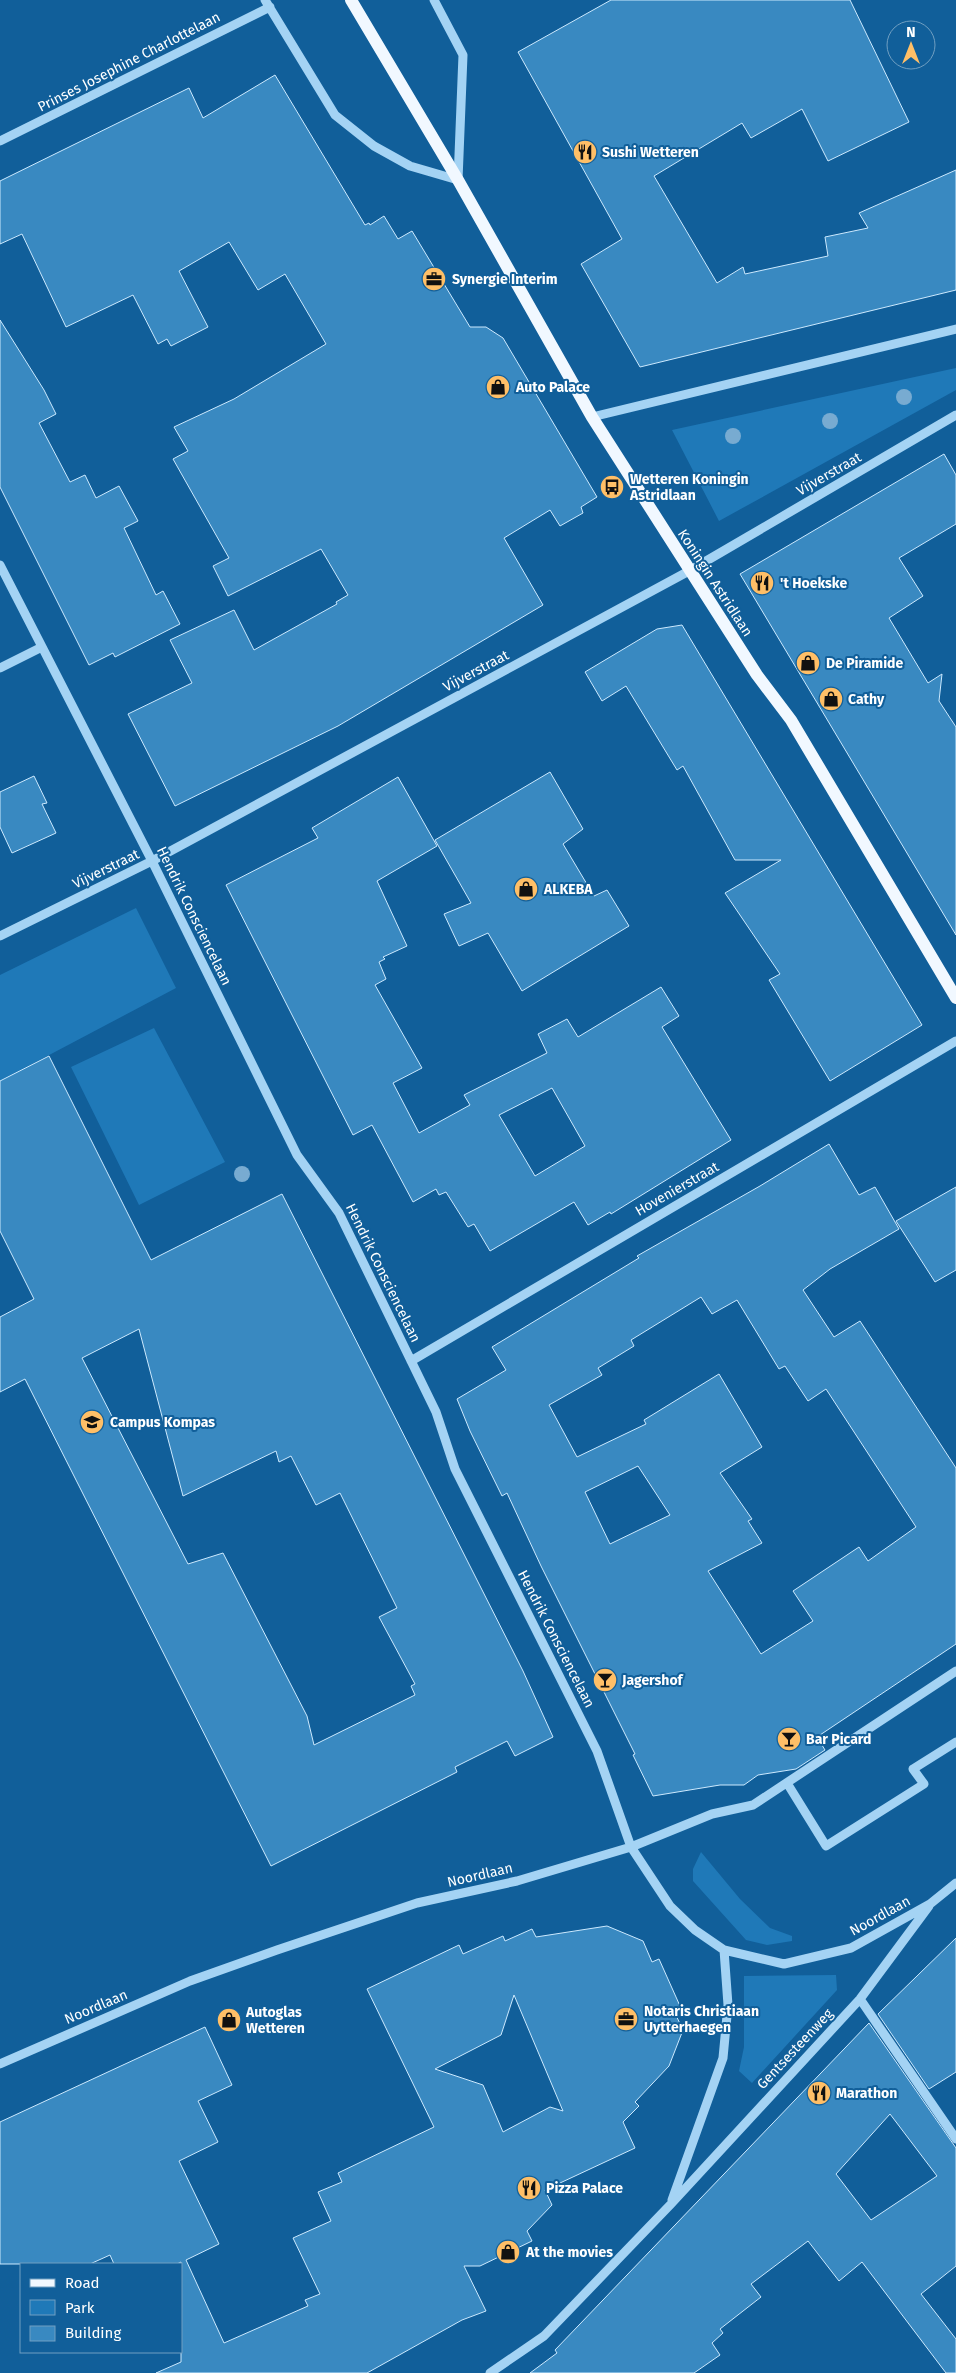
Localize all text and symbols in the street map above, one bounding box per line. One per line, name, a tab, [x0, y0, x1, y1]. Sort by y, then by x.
street label: Prinses Josephine Charlottelaan	[35, 8, 223, 116]
north arrow	[886, 20, 936, 70]
text: N	[906, 24, 916, 41]
restaurant icon: Sushi Wetteren	[572, 139, 598, 165]
place label: Sushi Wetteren	[602, 144, 699, 161]
office icon: Synergie Interim	[421, 266, 447, 292]
place label: Synergie Interim	[452, 271, 558, 288]
shop icon: Auto Palace	[485, 374, 511, 400]
place label: Auto Palace	[515, 379, 590, 396]
street label: Vijverstraat	[794, 448, 865, 499]
place label: Wetteren Koningin Astridlaan	[629, 471, 749, 504]
bus stop icon: Wetteren Koningin Astridlaan	[599, 474, 625, 500]
street label: Koningin Astridlaan	[674, 526, 756, 640]
restaurant icon: 't Hoekske	[749, 570, 775, 596]
place label: 't Hoekske	[780, 575, 847, 592]
street label: Vijverstraat	[440, 646, 513, 695]
shop icon: De Piramide	[795, 650, 821, 676]
place label: De Piramide	[826, 655, 903, 672]
shop icon: Cathy	[818, 686, 844, 712]
place label: Cathy	[848, 691, 885, 708]
street label: Hendrik Consciencelaan	[153, 844, 235, 988]
street label: Vijverstraat	[70, 845, 143, 892]
shop icon: ALKEBA	[513, 876, 539, 902]
place label: ALKEBA	[543, 881, 593, 898]
street label: Hovenierstraat	[632, 1158, 723, 1220]
street label: Hendrik Consciencelaan	[342, 1201, 424, 1345]
school or university icon: Campus Kompas	[79, 1409, 105, 1435]
place label: Campus Kompas	[110, 1414, 215, 1431]
street label: Hendrik Consciencelaan	[514, 1567, 598, 1711]
bar icon: Jagershof	[592, 1667, 618, 1693]
place label: Jagershof	[621, 1672, 685, 1689]
bar icon: Bar Picard	[776, 1726, 802, 1752]
place label: Bar Picard	[806, 1731, 871, 1748]
street label: Noordlaan	[446, 1859, 514, 1891]
street label: Noordlaan	[847, 1892, 913, 1940]
street label: Noordlaan	[62, 1986, 130, 2028]
place label: Notaris Christiaan Uytterhaegen	[644, 2003, 759, 2036]
place label: Autoglas Wetteren	[245, 2004, 305, 2037]
street label: Gentsesteenweg	[753, 2005, 837, 2093]
office icon: Notaris Christiaan Uytterhaegen	[613, 2006, 639, 2032]
shop icon: Autoglas Wetteren	[216, 2007, 242, 2033]
restaurant icon: Marathon	[806, 2080, 832, 2106]
place label: Marathon	[836, 2085, 897, 2102]
restaurant icon: Pizza Palace	[516, 2175, 542, 2201]
place label: Pizza Palace	[546, 2180, 623, 2197]
shop icon: At the movies	[495, 2239, 521, 2265]
place label: At the movies	[525, 2244, 613, 2261]
legend	[20, 2263, 182, 2353]
text: Road	[65, 2274, 100, 2292]
text: Park	[65, 2299, 95, 2317]
text: Building	[65, 2324, 121, 2342]

